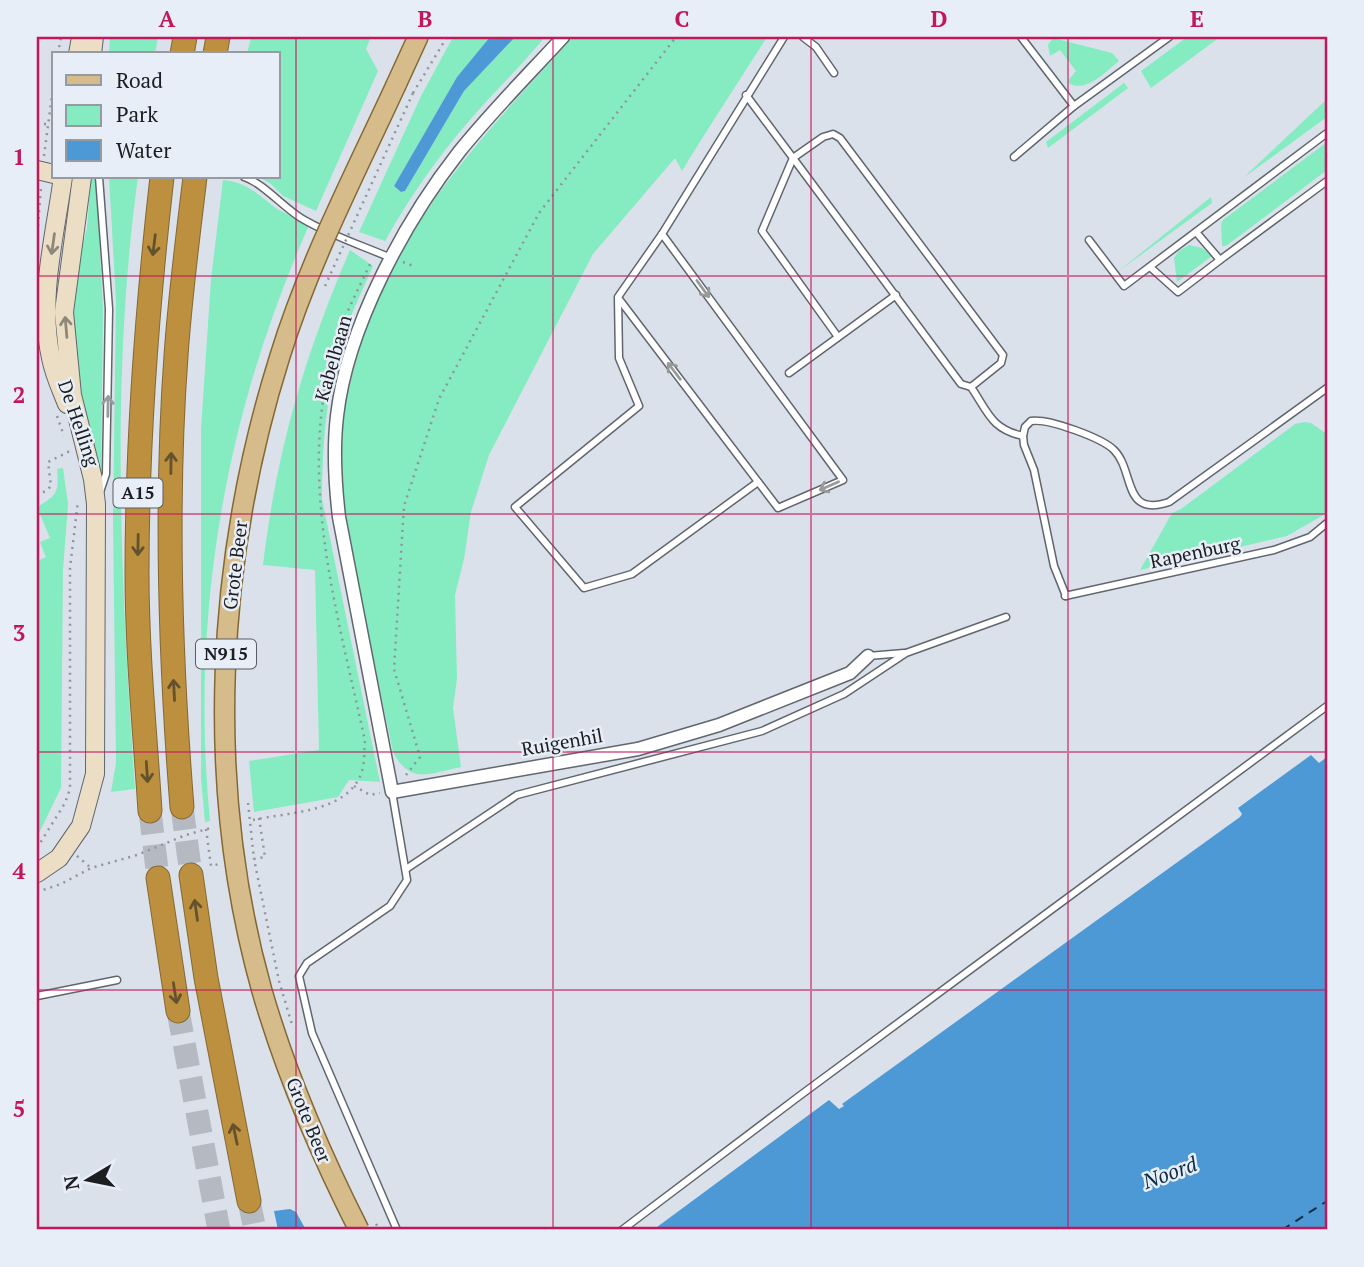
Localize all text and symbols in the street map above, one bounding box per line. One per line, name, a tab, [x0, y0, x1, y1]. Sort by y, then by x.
text: A	[159, 3, 176, 34]
text: B	[418, 3, 433, 34]
text: C	[675, 3, 690, 34]
text: D	[931, 3, 948, 34]
text: E	[1190, 3, 1204, 34]
legend	[52, 52, 280, 178]
text: Road	[116, 66, 163, 94]
text: Park	[116, 100, 158, 128]
text: Water	[116, 136, 171, 164]
text: 1	[13, 141, 26, 172]
one-way arrow	[47, 232, 60, 255]
one-way arrow	[148, 233, 161, 255]
one-way arrow	[696, 279, 710, 298]
street label: Kabelbaan	[308, 312, 357, 404]
one-way arrow	[59, 316, 72, 339]
one-way arrow	[666, 363, 681, 381]
street label: De Helling	[53, 376, 106, 470]
text: 2	[13, 379, 26, 410]
one-way arrow	[101, 395, 114, 418]
one-way arrow	[164, 452, 178, 475]
road number: A15	[114, 478, 162, 508]
one-way arrow	[819, 480, 840, 493]
street label: Grote Beer	[217, 518, 252, 611]
street label: Rapenburg	[1147, 530, 1243, 573]
one-way arrow	[131, 533, 145, 556]
text: 3	[13, 617, 26, 648]
road number: N915	[196, 640, 256, 668]
one-way arrow	[168, 679, 181, 702]
street label: Ruigenhil	[519, 722, 605, 761]
one-way arrow	[141, 760, 154, 783]
text: 4	[13, 855, 26, 886]
one-way arrow	[189, 899, 202, 922]
one-way arrow	[169, 981, 182, 1004]
street label: Grote Beer	[281, 1073, 338, 1167]
text: 5	[13, 1093, 26, 1124]
one-way arrow	[228, 1123, 242, 1146]
north arrow	[52, 1144, 122, 1214]
water label: Noord	[1138, 1149, 1201, 1195]
text: N	[57, 1173, 84, 1192]

